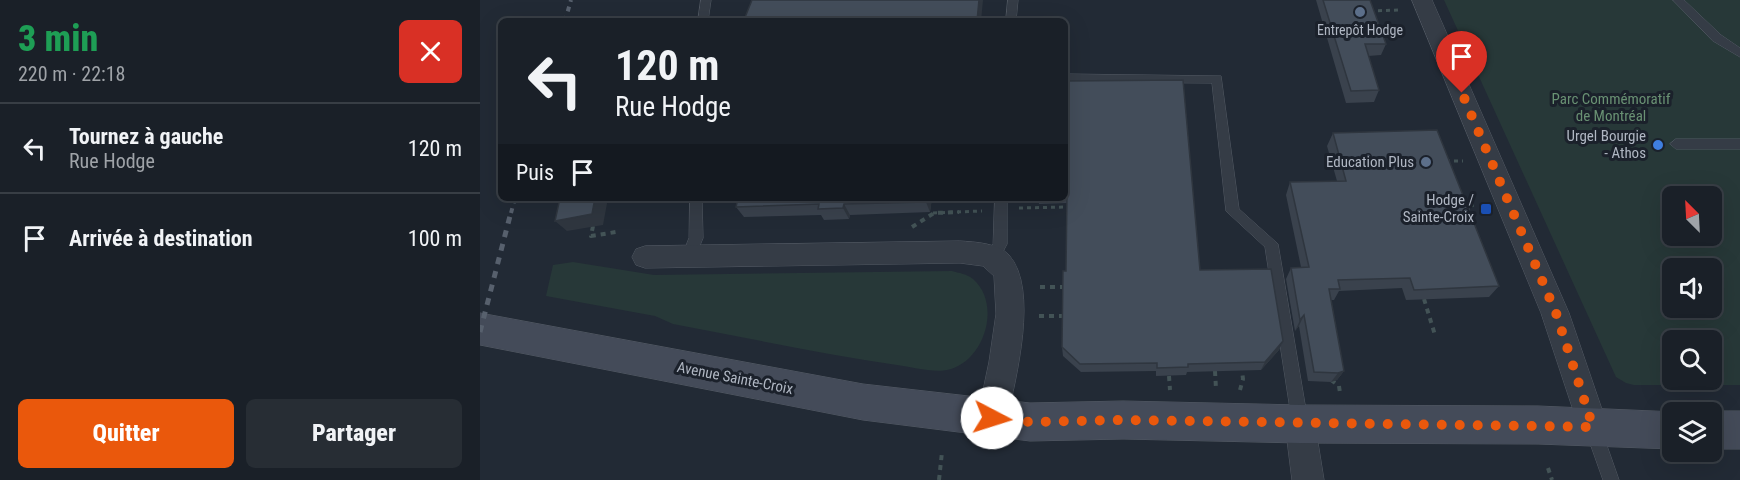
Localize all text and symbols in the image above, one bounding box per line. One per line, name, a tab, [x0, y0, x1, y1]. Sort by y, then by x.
marker: Entrepôt Hodge	[1353, 5, 1367, 19]
text: 3 min	[18, 18, 98, 60]
button: close	[399, 20, 462, 83]
place label: Entrepôt Hodge	[1317, 22, 1403, 38]
pin	[1436, 31, 1487, 93]
icon: arrive	[1445, 40, 1478, 73]
text: 120 m	[615, 41, 720, 90]
icon: left	[516, 42, 594, 120]
text: 220 m · 22:18	[18, 62, 125, 86]
park label: Parc Commémoratif de Montréal	[1552, 90, 1671, 125]
text: Rue Hodge	[615, 91, 731, 123]
text: Tournez à gauche	[69, 124, 223, 149]
place label: Urgel Bourgie - Athos	[1567, 127, 1646, 162]
icon: left	[18, 132, 51, 165]
text: 120 m	[408, 136, 462, 161]
marker: Urgel Bourgie - Athos	[1651, 138, 1665, 152]
text: Rue Hodge	[69, 149, 155, 173]
place label: Education Plus	[1326, 153, 1414, 171]
marker: Education Plus	[1419, 155, 1433, 169]
icon: arrive	[566, 156, 599, 189]
text: Puis	[516, 160, 554, 185]
north arrow	[1662, 186, 1722, 246]
map controls	[1662, 186, 1722, 462]
place label: Hodge / Sainte-Croix	[1403, 191, 1474, 226]
marker: Hodge / Sainte-Croix	[1479, 202, 1493, 216]
icon: arrive	[18, 222, 51, 255]
text: Arrivée à destination	[69, 226, 253, 251]
text: 100 m	[408, 226, 462, 251]
button: sound	[1662, 258, 1722, 318]
button: search	[1662, 330, 1722, 390]
street label: Avenue Sainte-Croix	[675, 358, 795, 398]
position arrow	[960, 386, 1024, 450]
button: Quitter	[18, 399, 234, 468]
button: Partager	[246, 399, 462, 468]
button: layers	[1662, 402, 1722, 462]

